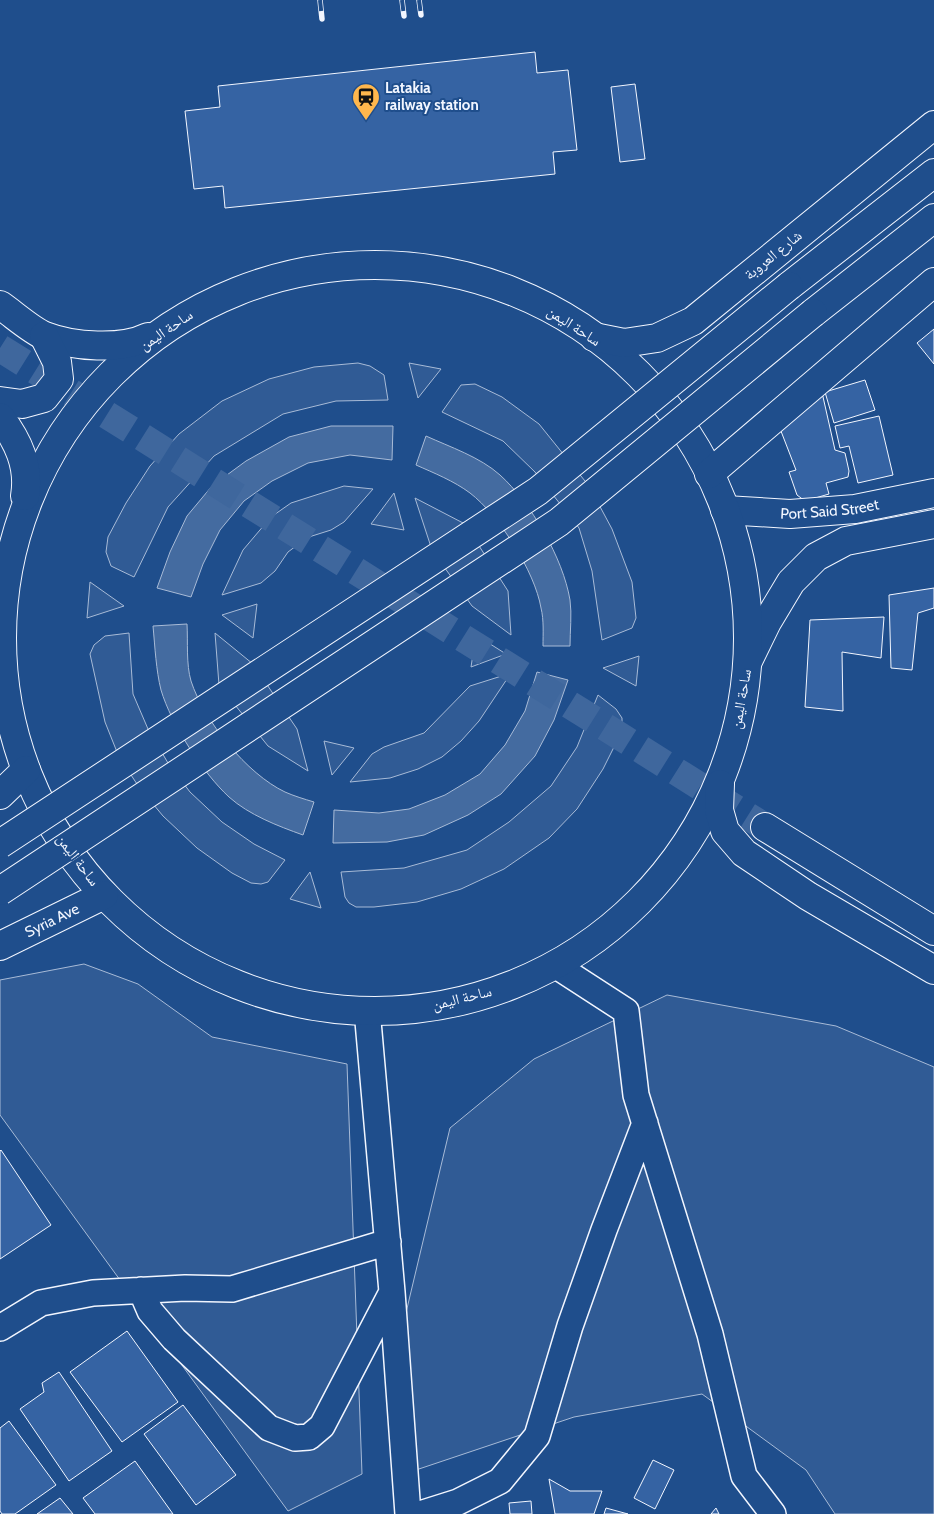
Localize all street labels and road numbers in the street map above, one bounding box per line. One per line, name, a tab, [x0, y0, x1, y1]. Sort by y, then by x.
street label: شارع العروبة	[741, 226, 806, 284]
street label: ساحة اليمن	[543, 302, 604, 351]
street label: ساحة اليمن	[136, 306, 197, 355]
street label: Port Said Street	[780, 495, 881, 523]
street label: ساحة اليمن	[727, 668, 756, 731]
street label: ساحة اليمن	[52, 830, 103, 890]
street label: Syria Ave	[22, 899, 82, 941]
street label: ساحة اليمن	[430, 982, 494, 1015]

